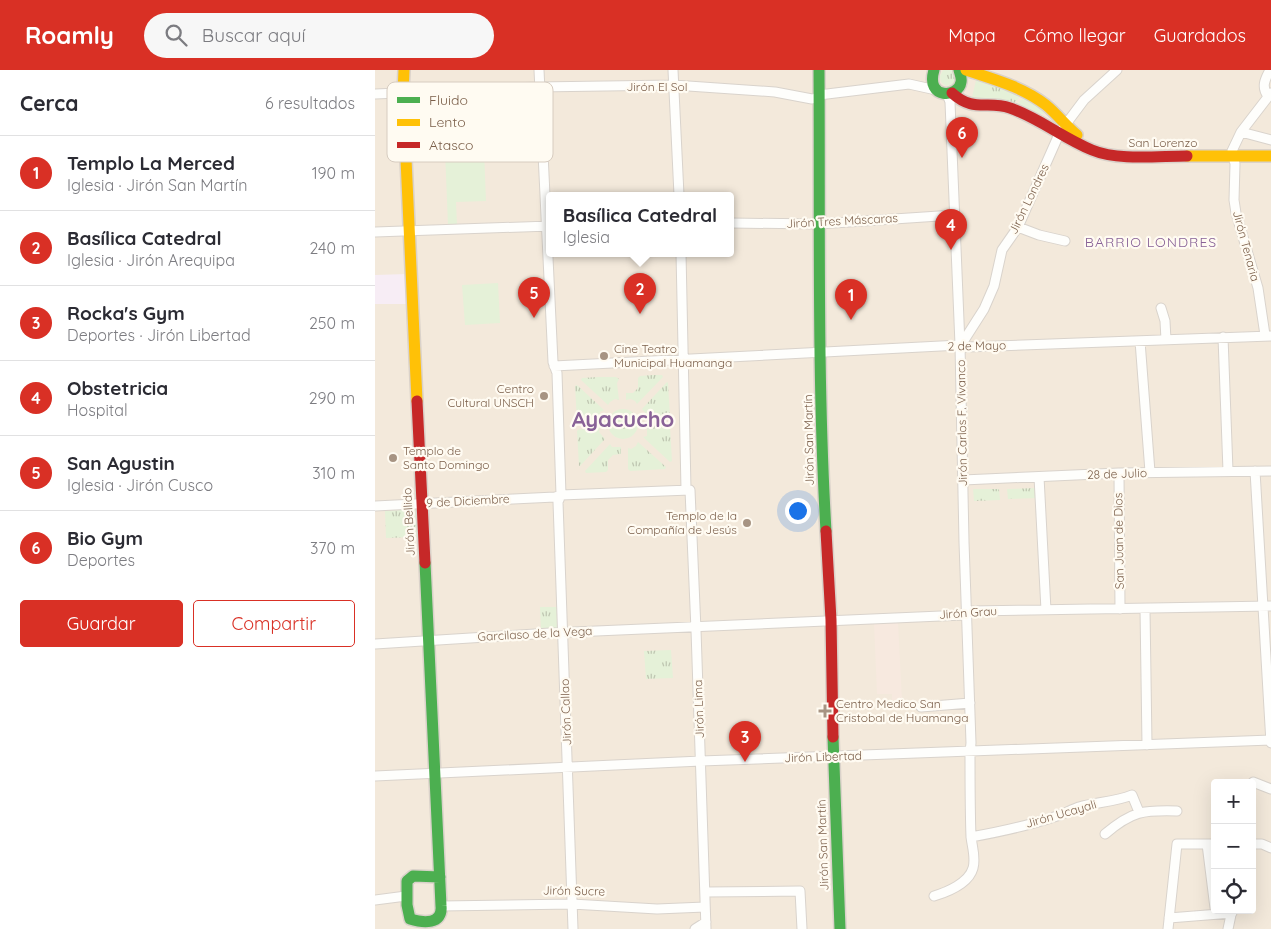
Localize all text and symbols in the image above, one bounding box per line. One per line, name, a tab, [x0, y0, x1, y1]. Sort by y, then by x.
search box	[144, 13, 494, 58]
text: Roamly	[25, 20, 114, 50]
icon: search	[162, 21, 190, 49]
text: Buscar aquí	[202, 23, 306, 47]
text: Mapa	[948, 24, 996, 47]
text: Cómo llegar	[1024, 24, 1126, 47]
text: Guardados	[1154, 24, 1246, 47]
street label: Jirón El Sol	[626, 79, 688, 94]
legend	[387, 82, 553, 162]
text: Cerca	[20, 90, 78, 116]
text: Fluido	[429, 91, 468, 109]
text: 6 resultados	[265, 93, 355, 113]
text: Lento	[429, 113, 466, 131]
pin: 6	[946, 117, 978, 158]
street label: San Lorenzo	[1129, 135, 1197, 150]
text: Atasco	[429, 136, 474, 154]
text: Templo La Merced	[67, 151, 235, 175]
street label: Jirón Londres	[1005, 161, 1052, 236]
text: 1	[33, 163, 39, 183]
text: 190 m	[312, 163, 355, 183]
text: Iglesia · Jirón San Martín	[67, 175, 248, 195]
popup	[546, 192, 734, 257]
text: Basílica Catedral	[563, 203, 717, 227]
pin: 4	[935, 209, 967, 250]
street label: Jirón Tenaria	[1230, 209, 1263, 283]
street label: Jirón Tres Máscaras	[786, 210, 899, 231]
text: Basílica Catedral	[67, 226, 222, 250]
text: Iglesia	[563, 227, 610, 247]
district label: BARRIO LONDRES	[1085, 233, 1217, 251]
text: 2	[31, 238, 41, 258]
text: 240 m	[309, 238, 355, 258]
text: Iglesia · Jirón Arequipa	[67, 250, 235, 270]
pin: 2	[624, 273, 656, 314]
pin: 5	[518, 277, 550, 318]
pin: 1	[835, 279, 867, 320]
text: Rocka's Gym	[67, 301, 185, 325]
text: 3	[32, 313, 40, 333]
text: 250 m	[309, 313, 355, 333]
text: Deportes · Jirón Libertad	[67, 325, 251, 345]
street label: 2 de Mayo	[948, 337, 1006, 354]
place label: Cine Teatro Municipal Huamanga	[614, 341, 732, 370]
marker: Cine Teatro Municipal Huamanga	[598, 350, 610, 362]
street label: Jirón Carlos F. Vivanco	[953, 359, 970, 487]
text: Obstetricia	[67, 376, 168, 400]
place label: Centro Cultural UNSCH	[447, 381, 534, 410]
text: 4	[31, 388, 41, 408]
text: 290 m	[309, 388, 355, 408]
marker: Centro Cultural UNSCH	[538, 390, 550, 402]
street label: Jirón San Martín	[800, 394, 817, 486]
text: Hospital	[67, 400, 128, 420]
district label: Ayacucho	[572, 405, 674, 433]
place label: Templo de Santo Domingo	[403, 443, 489, 472]
text: San Agustin	[67, 451, 175, 475]
marker: Templo de Santo Domingo	[387, 452, 399, 464]
text: 5	[31, 463, 41, 483]
text: 310 m	[312, 463, 355, 483]
street label: 28 de Julio	[1087, 465, 1147, 482]
text: Iglesia · Jirón Cusco	[67, 475, 213, 495]
street label: Jirón Bellido	[399, 487, 418, 557]
street label: 9 de Diciembre	[426, 491, 510, 510]
street label: San Juan de Dios	[1110, 492, 1127, 590]
your location	[785, 498, 811, 524]
place label: Templo de la Compañía de Jesús	[627, 508, 737, 537]
marker: Templo de la Compañía de Jesús	[741, 517, 753, 529]
text: Bio Gym	[67, 526, 143, 550]
text: 6	[32, 538, 40, 558]
text: 370 m	[310, 538, 355, 558]
text: Deportes	[67, 550, 135, 570]
button: Guardar	[20, 600, 183, 647]
button: Compartir	[193, 600, 355, 647]
street label: Jirón Grau	[938, 603, 998, 622]
street label: Garcilaso de la Vega	[477, 623, 593, 644]
street label: Jirón Callao	[557, 678, 574, 746]
street label: Jirón Lima	[690, 679, 707, 739]
place label: Centro Medico San Cristobal de Huamanga	[836, 696, 968, 725]
marker: Centro Medico San Cristobal de Huamanga	[818, 704, 832, 718]
pin: 3	[729, 721, 761, 762]
street label: Jirón Libertad	[784, 748, 862, 765]
map controls	[1211, 779, 1256, 914]
button: +	[1211, 779, 1256, 824]
street label: Jirón Ucayali	[1024, 796, 1098, 831]
street label: Jirón San Martín	[813, 799, 832, 891]
button: −	[1211, 824, 1256, 869]
button: locate	[1211, 869, 1256, 914]
street label: Jirón Sucre	[543, 882, 606, 899]

